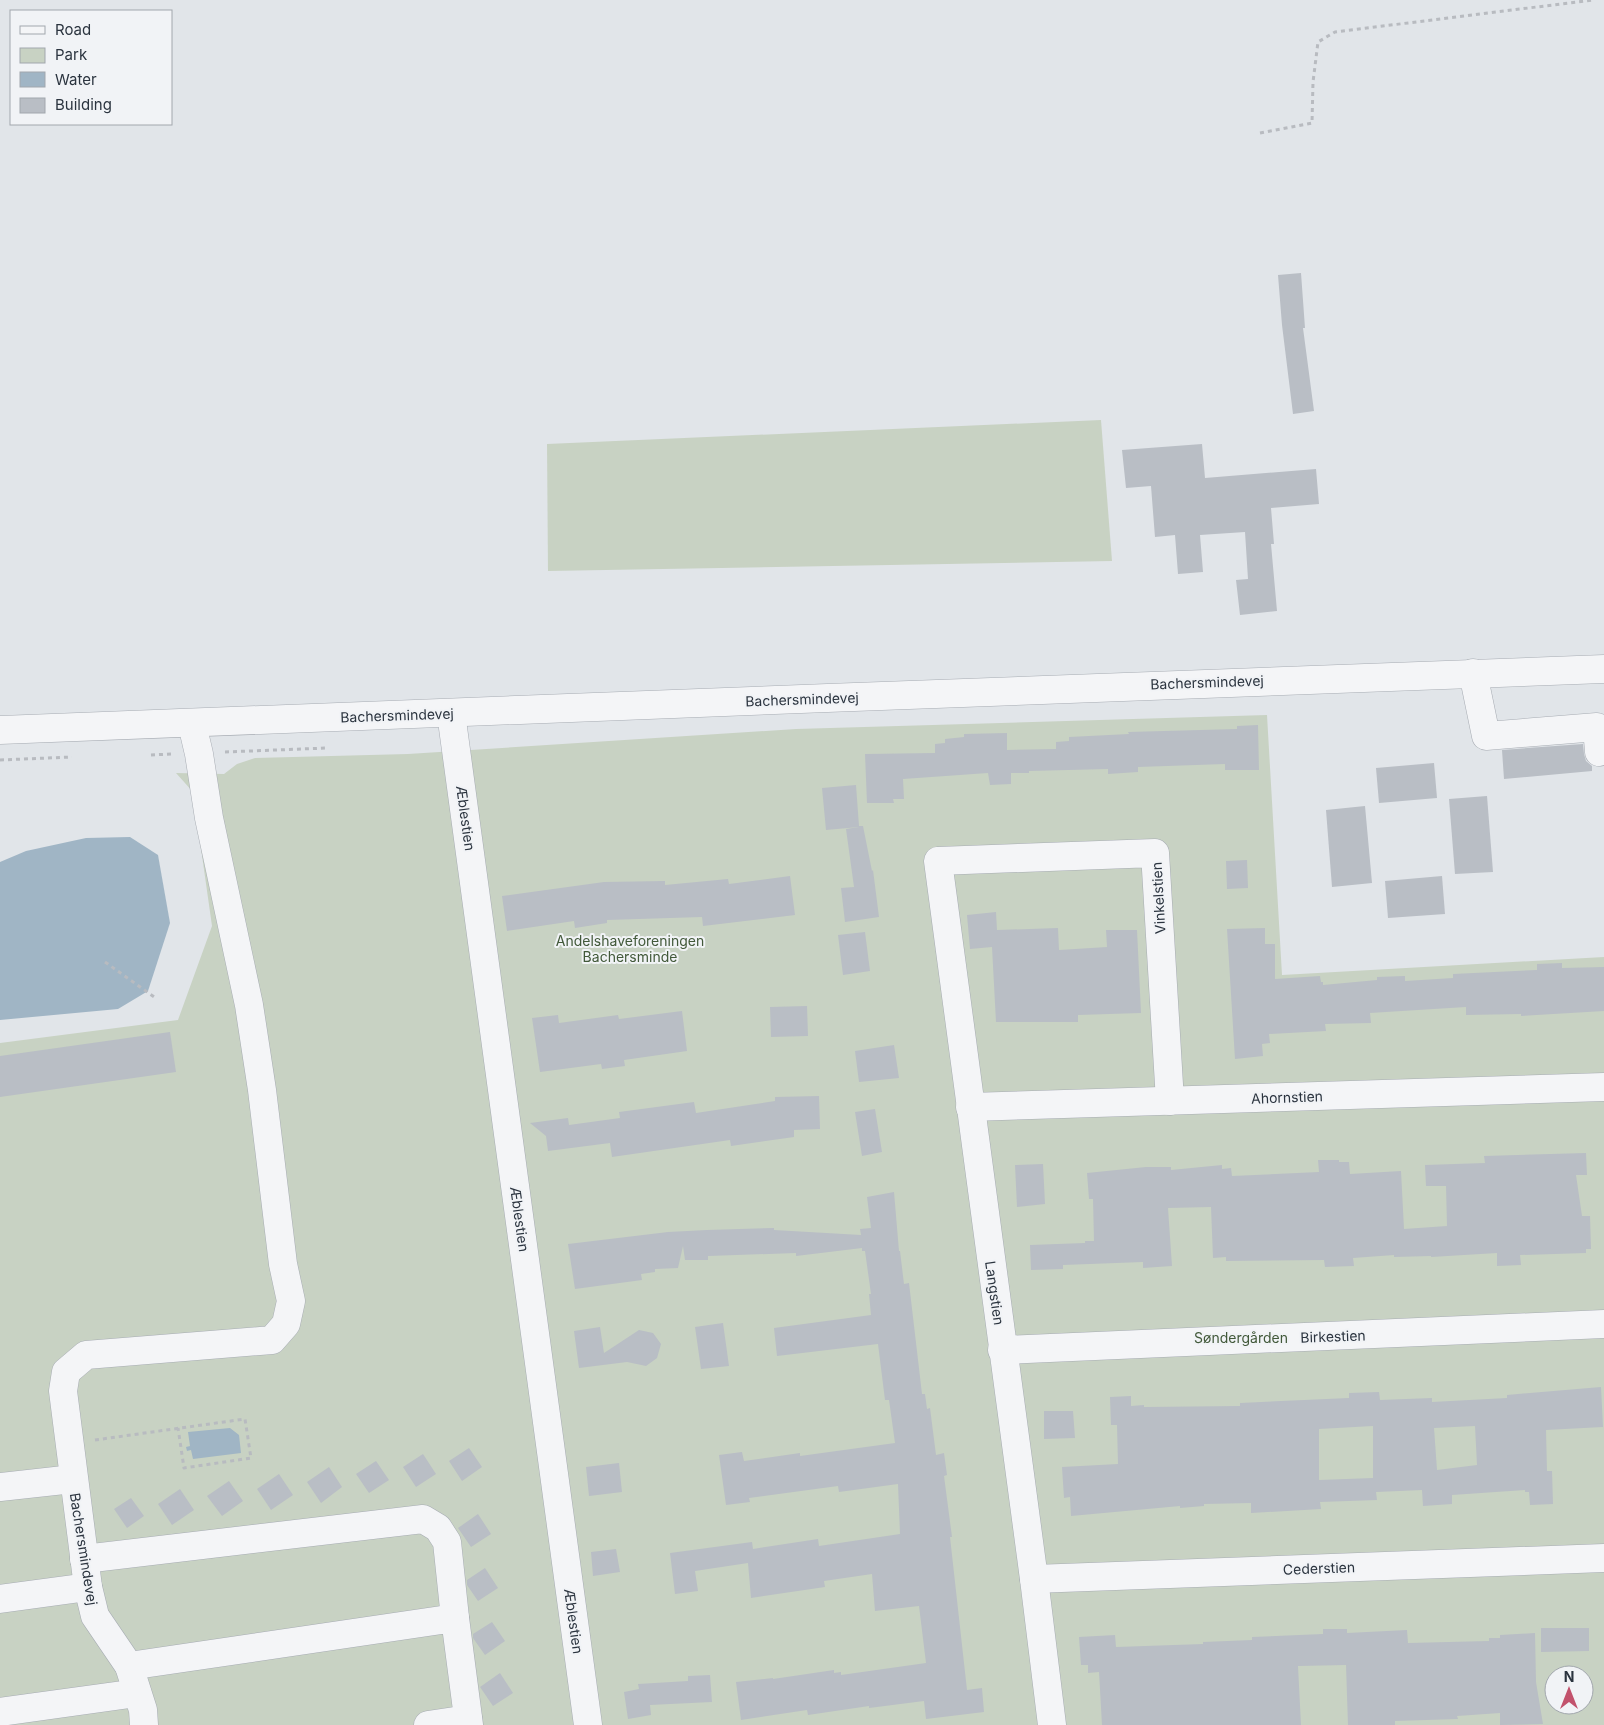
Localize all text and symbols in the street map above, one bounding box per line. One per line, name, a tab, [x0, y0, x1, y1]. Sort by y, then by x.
legend	[10, 10, 172, 125]
text: Road	[55, 20, 91, 39]
text: Park	[55, 45, 88, 64]
text: Water	[55, 70, 97, 89]
text: Building	[55, 95, 112, 114]
street label: Bachersmindevej	[1150, 672, 1264, 692]
street label: Bachersmindevej	[745, 689, 859, 709]
street label: Bachersmindevej	[340, 705, 454, 725]
street label: Æblestien	[453, 784, 479, 852]
street label: Vinkelstien	[1148, 862, 1168, 934]
park label: Andelshaveforeningen Bachersminde	[556, 932, 704, 965]
street label: Ahornstien	[1251, 1087, 1323, 1107]
street label: Æblestien	[507, 1185, 533, 1253]
street label: Langstien	[982, 1260, 1008, 1326]
street label: Birkestien	[1300, 1326, 1366, 1346]
park label: Søndergården	[1194, 1329, 1288, 1346]
street label: Bachersmindevej	[67, 1492, 101, 1606]
street label: Cederstien	[1283, 1558, 1355, 1578]
street label: Æblestien	[561, 1587, 587, 1655]
north arrow	[1544, 1665, 1594, 1715]
text: N	[1564, 1668, 1574, 1685]

